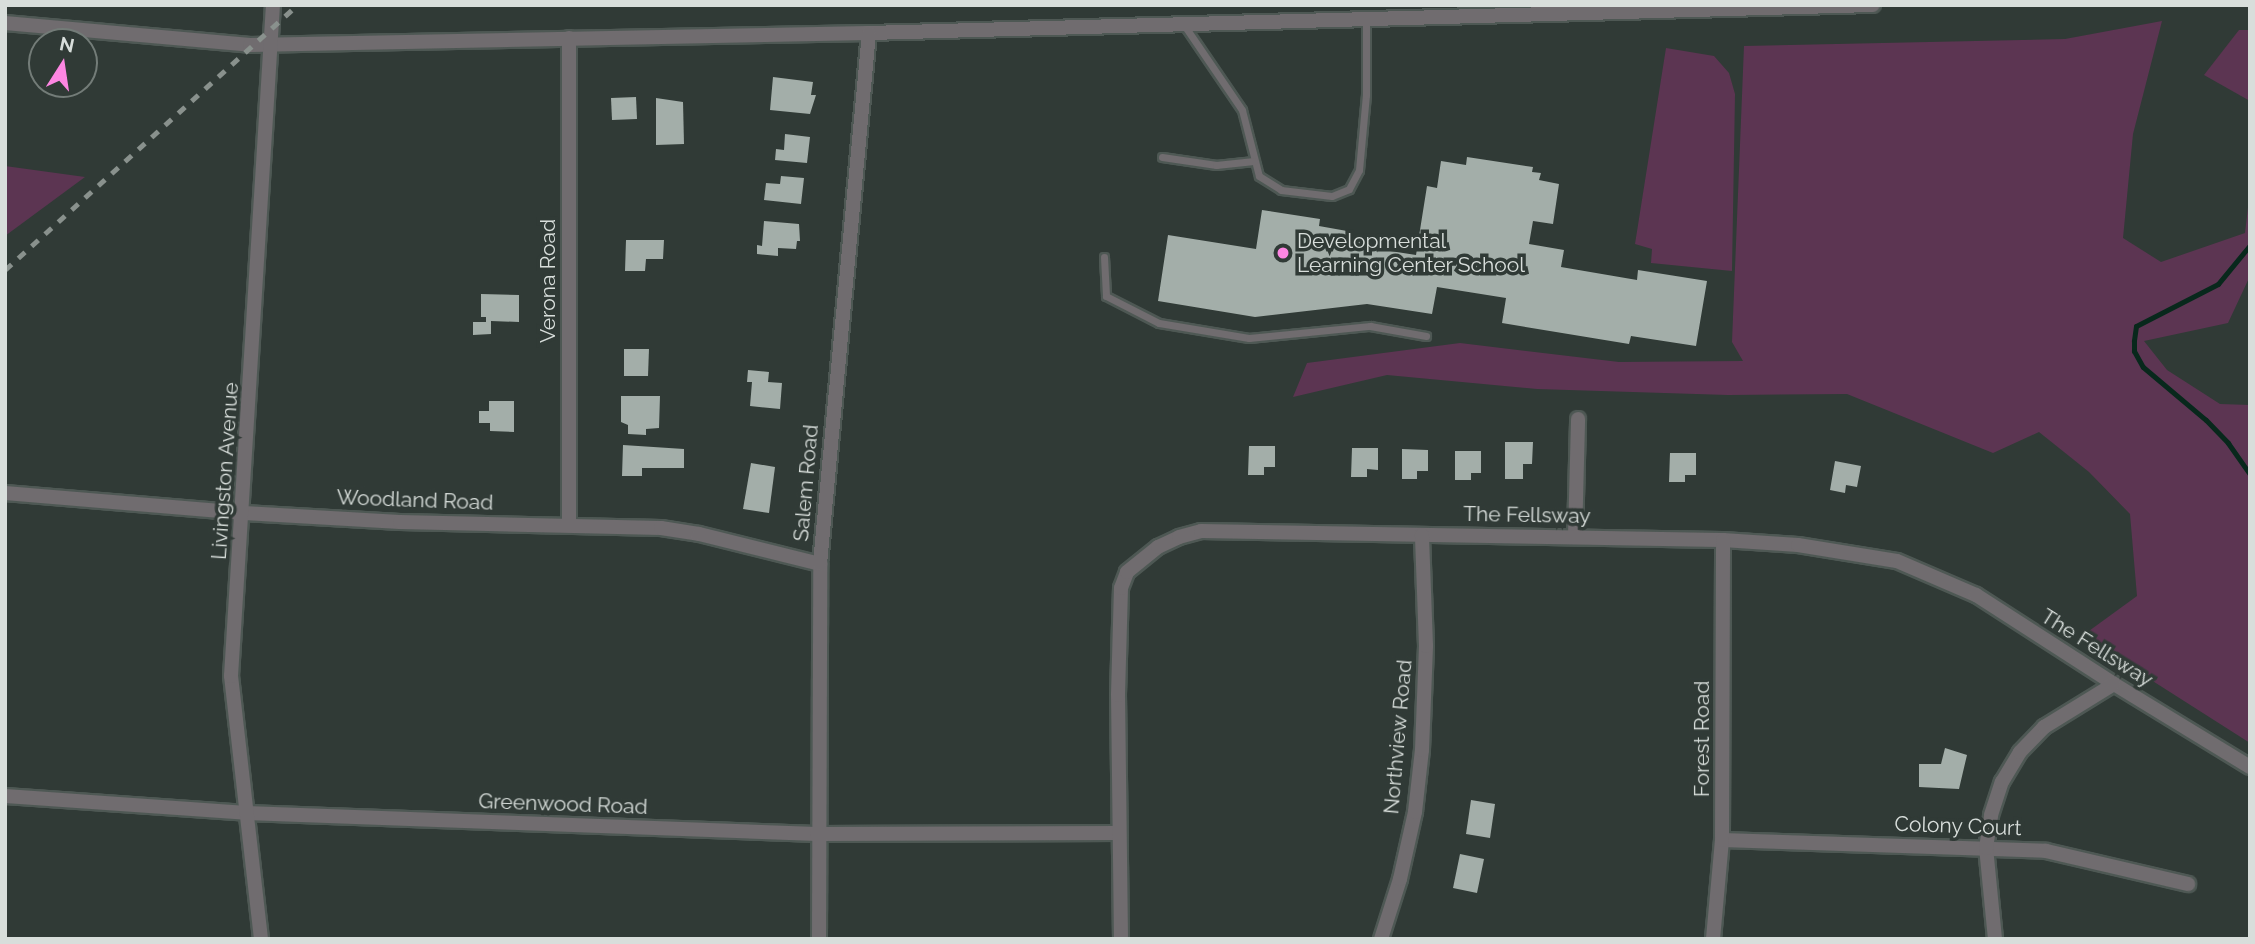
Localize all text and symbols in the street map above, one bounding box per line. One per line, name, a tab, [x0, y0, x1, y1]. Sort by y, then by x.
north arrow	[28, 28, 98, 98]
text: N	[58, 32, 76, 57]
street label: Verona Road	[535, 219, 561, 343]
place label: Developmental Learning Center School	[1297, 228, 1526, 278]
marker: Developmental Learning Center School	[1275, 245, 1291, 261]
street label: Livingston Avenue	[206, 381, 244, 561]
street label: Salem Road	[788, 423, 824, 543]
street label: Woodland Road	[336, 485, 494, 515]
street label: The Fellsway	[1463, 501, 1591, 529]
street label: The Fellsway	[2036, 604, 2158, 692]
street label: Northview Road	[1379, 658, 1417, 816]
street label: Forest Road	[1689, 681, 1715, 797]
street label: Greenwood Road	[478, 788, 648, 820]
street label: Colony Court	[1894, 811, 2022, 841]

